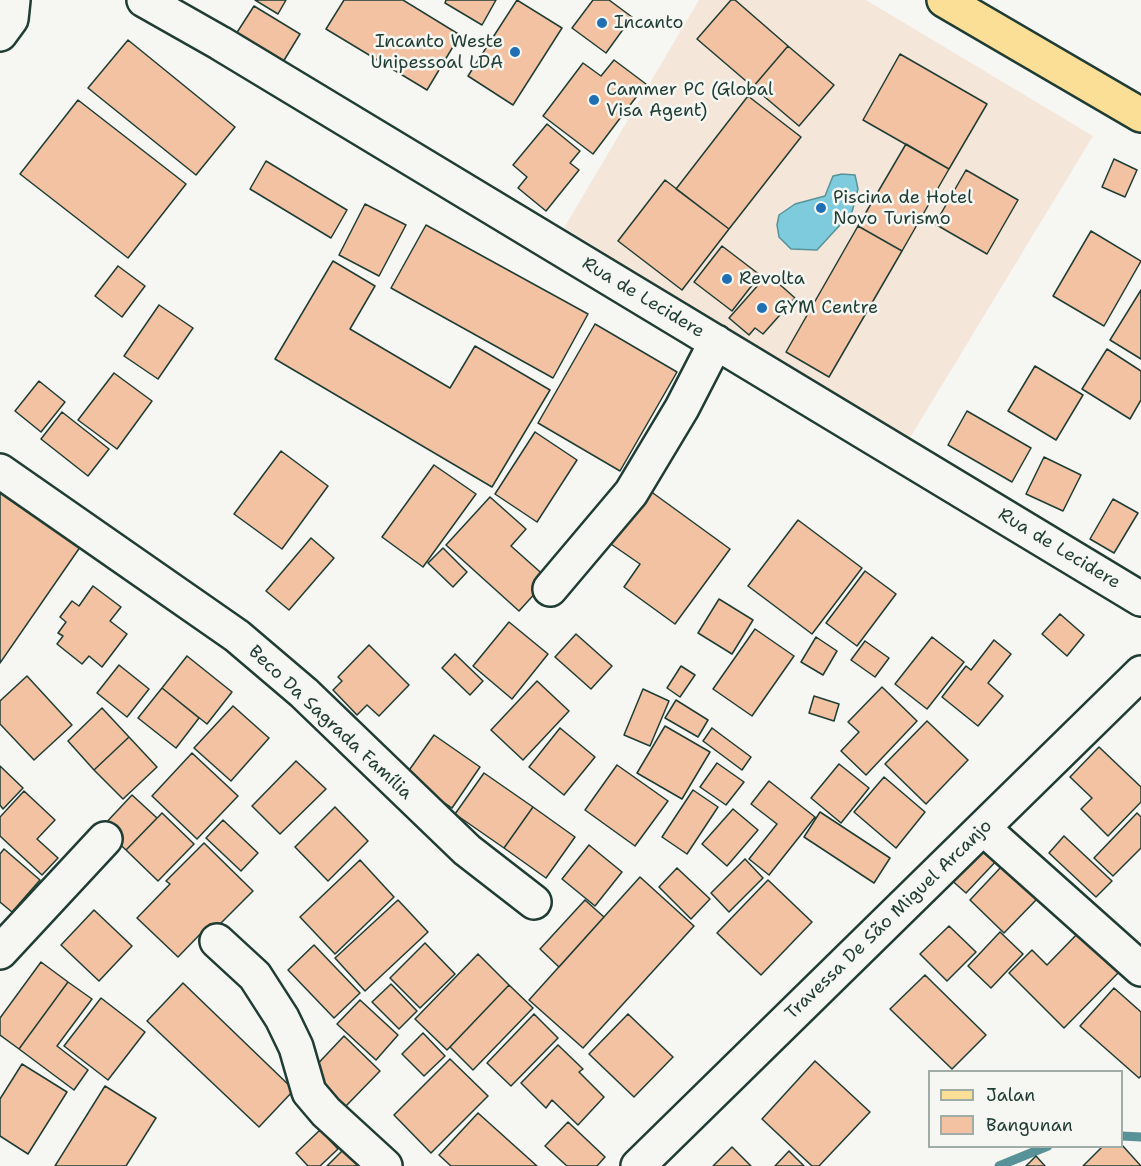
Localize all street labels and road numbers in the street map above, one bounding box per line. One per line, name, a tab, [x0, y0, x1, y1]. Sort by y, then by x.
street label: Rua de Lecidere	[578, 253, 708, 343]
street label: Rua de Lecidere	[994, 504, 1124, 594]
street label: Beco Da Sagrada Família	[244, 642, 416, 804]
street label: Travessa De São Miguel Arcanjo	[781, 815, 997, 1025]

